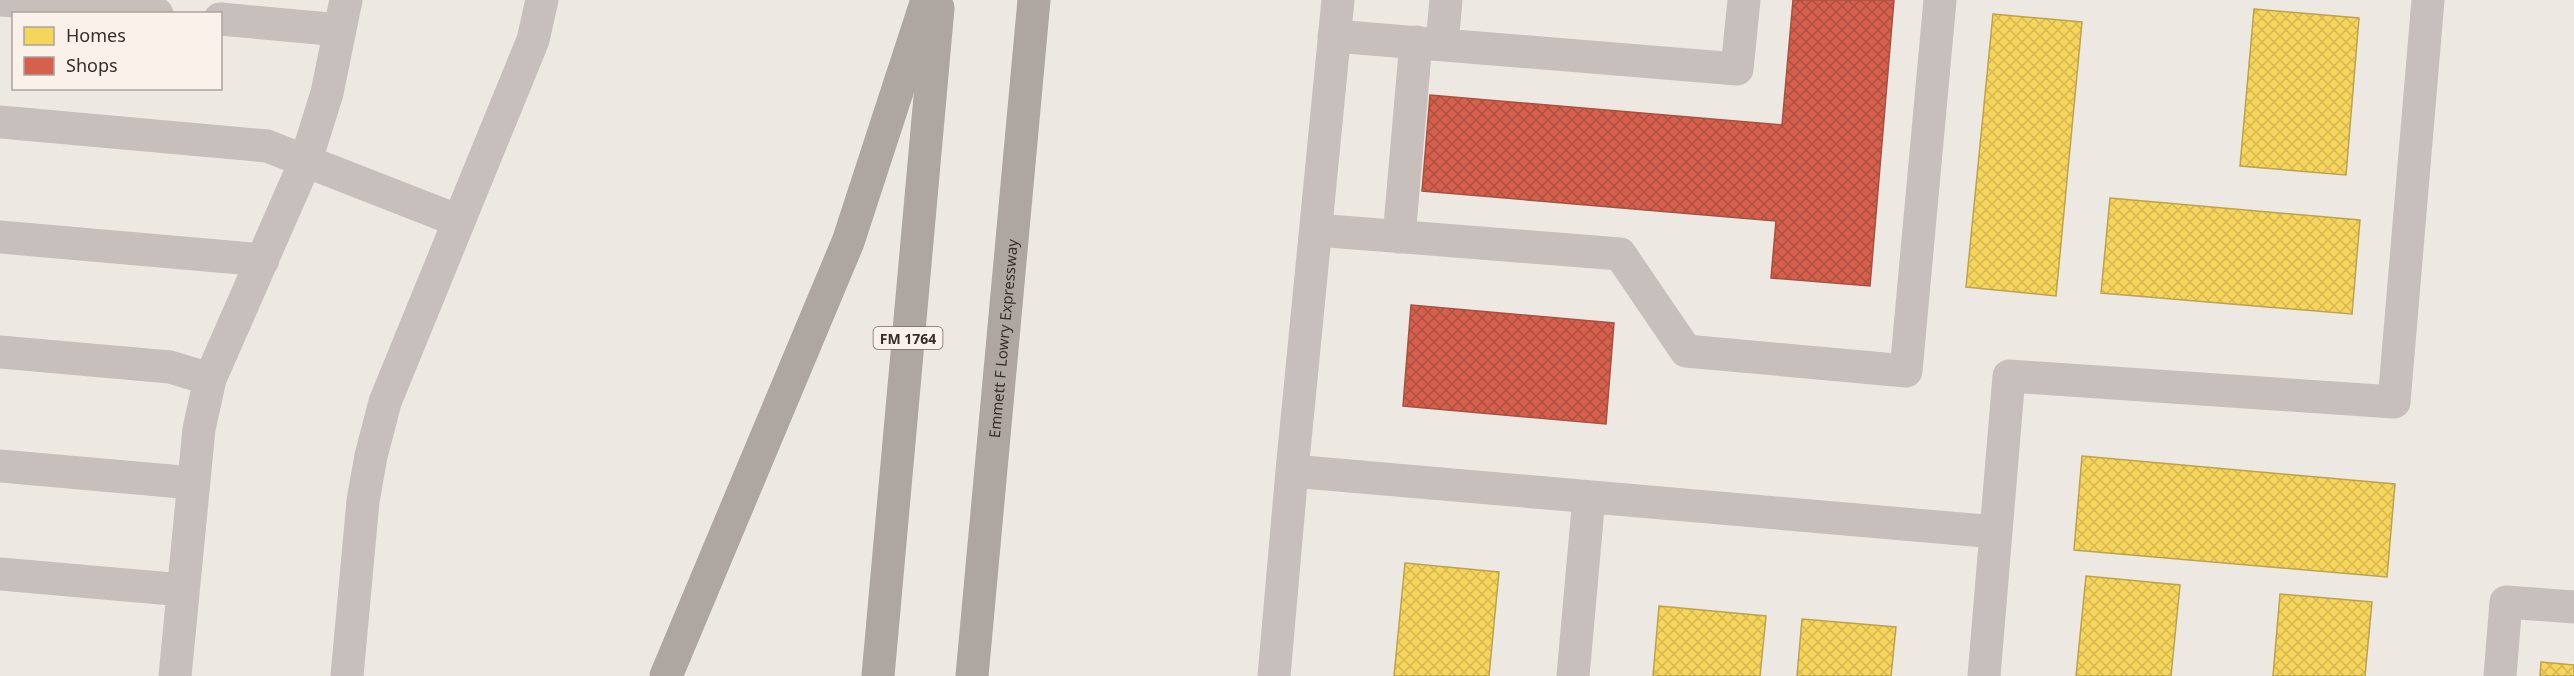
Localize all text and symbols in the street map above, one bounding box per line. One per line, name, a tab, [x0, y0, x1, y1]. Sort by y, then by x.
legend	[12, 12, 222, 90]
text: Homes	[66, 23, 126, 47]
text: Shops	[66, 53, 118, 77]
street label: Emmett F Lowry Expressway	[984, 238, 1022, 439]
road number: FM 1764	[874, 327, 942, 349]

